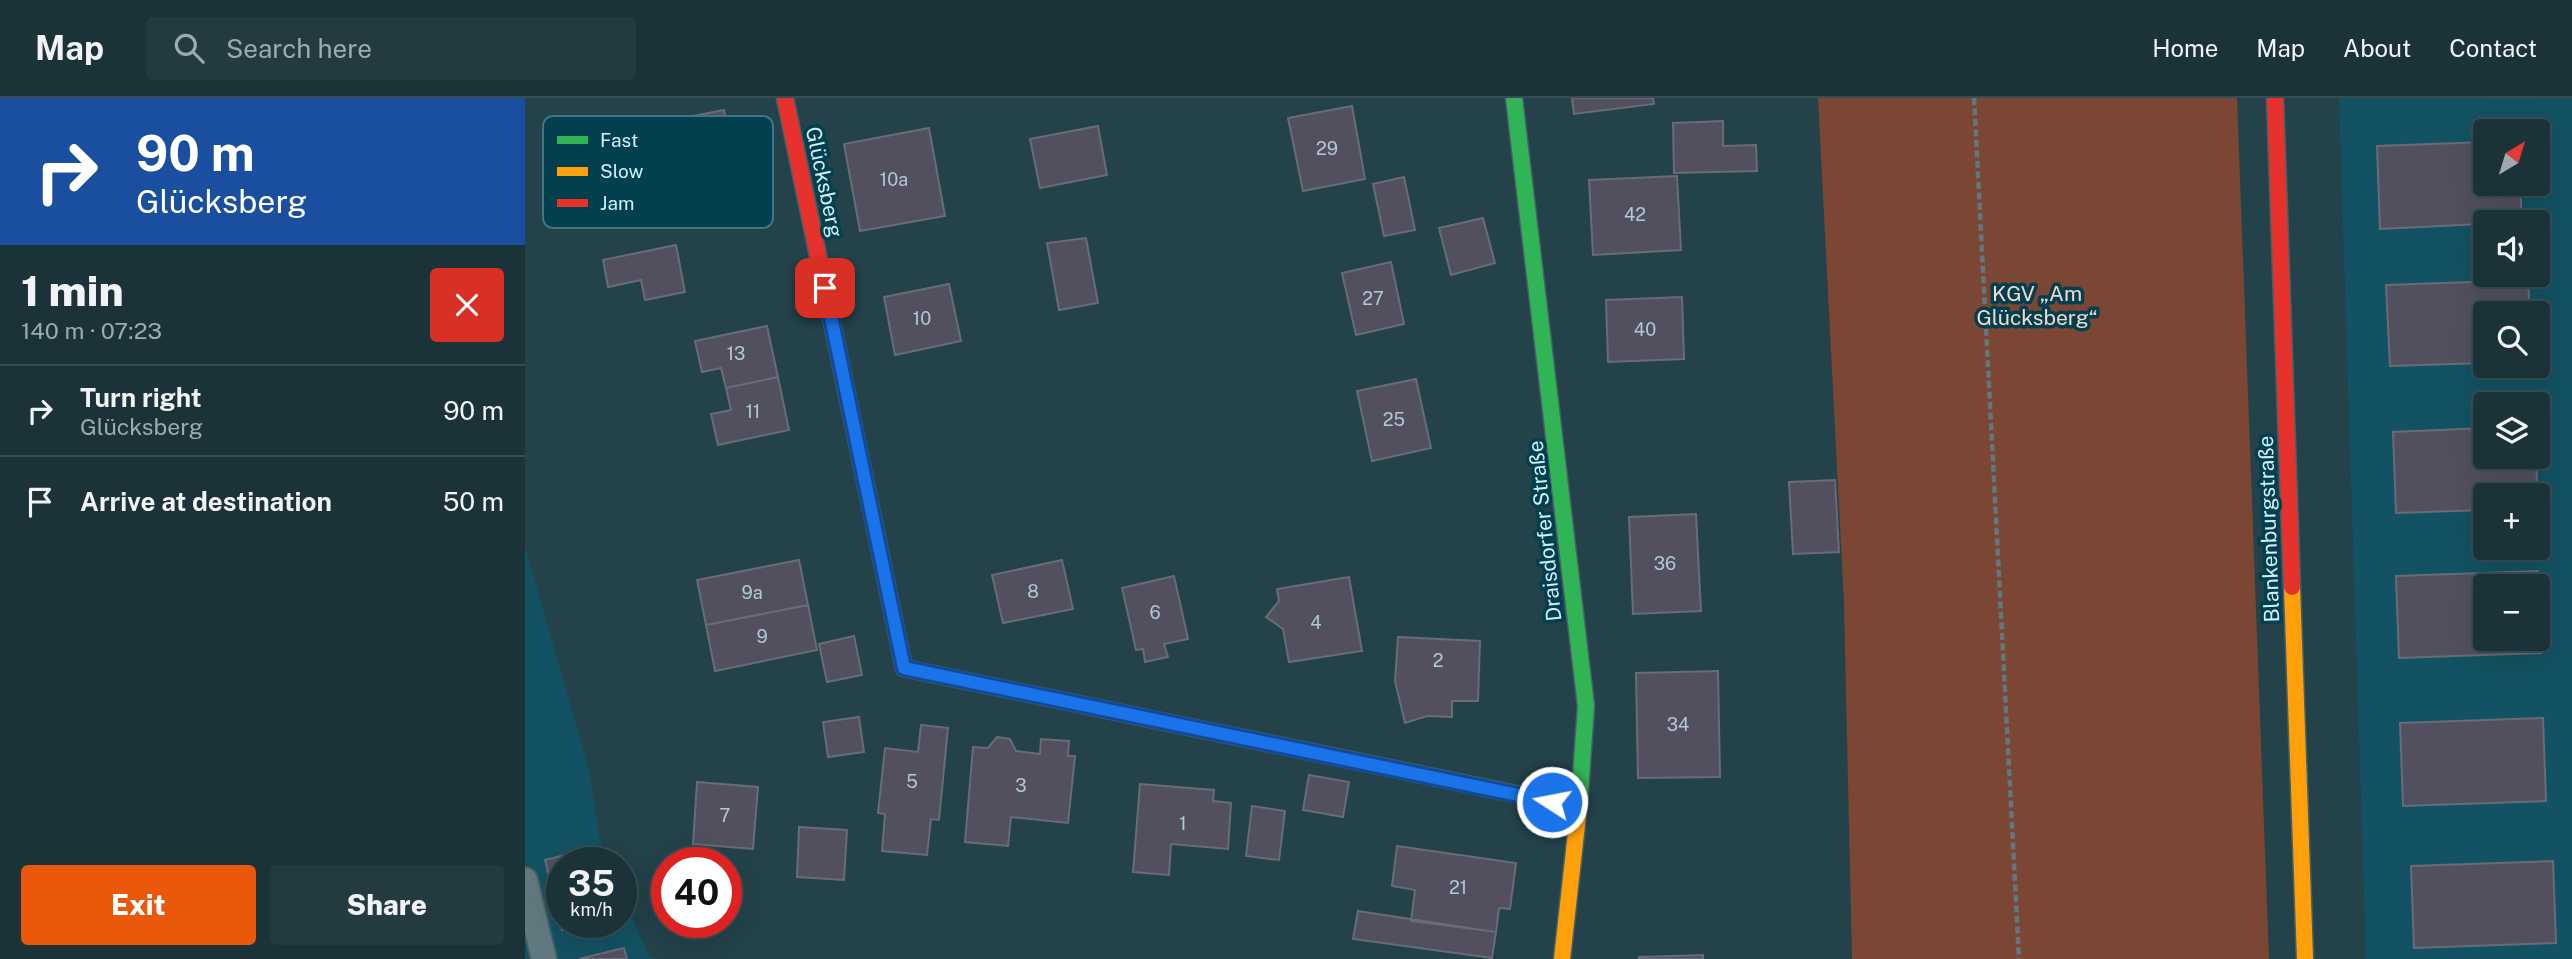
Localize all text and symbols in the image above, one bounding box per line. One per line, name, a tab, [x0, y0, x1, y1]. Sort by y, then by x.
search box	[146, 17, 636, 80]
text: Map	[35, 29, 104, 67]
icon: search	[170, 29, 208, 67]
text: Search here	[226, 33, 372, 64]
text: Home	[2152, 34, 2218, 62]
text: Map	[2256, 34, 2305, 62]
text: About	[2343, 34, 2411, 62]
text: Contact	[2449, 34, 2537, 62]
legend	[543, 116, 773, 228]
north arrow	[2473, 119, 2550, 196]
map controls	[2473, 119, 2550, 651]
text: 90 m	[136, 124, 255, 182]
street label: Glücksberg	[801, 124, 848, 239]
icon: right	[21, 126, 112, 217]
text: Fast	[600, 129, 638, 151]
house number: 29	[1316, 138, 1338, 159]
text: Slow	[600, 160, 644, 182]
house number: 10a	[880, 169, 908, 190]
text: Glücksberg	[136, 183, 307, 220]
text: Jam	[600, 192, 634, 214]
house number: 42	[1624, 204, 1646, 225]
button: sound	[2473, 210, 2550, 287]
pin	[795, 258, 855, 318]
text: 1 min	[21, 266, 124, 315]
button: close	[430, 268, 504, 342]
icon: arrive	[806, 269, 844, 307]
park label: KGV „Am Glücksberg“	[1976, 281, 2098, 330]
house number: 27	[1362, 288, 1384, 309]
button: search	[2473, 301, 2550, 378]
house number: 10	[913, 308, 931, 329]
text: 140 m · 07:23	[21, 317, 162, 344]
house number: 40	[1634, 319, 1656, 340]
house number: 13	[727, 343, 745, 364]
text: Turn right	[80, 382, 202, 413]
icon: right	[21, 392, 59, 430]
button: layers	[2473, 392, 2550, 469]
text: 90 m	[443, 395, 504, 426]
house number: 11	[746, 401, 760, 422]
house number: 25	[1383, 409, 1405, 430]
text: Glücksberg	[80, 413, 203, 440]
street label: Blankenburgstraße	[2253, 435, 2284, 623]
street label: Draisdorfer Straße	[1523, 439, 1566, 623]
icon: arrive	[21, 483, 59, 521]
button: +	[2473, 483, 2550, 560]
text: Arrive at destination	[80, 486, 332, 517]
text: 50 m	[443, 486, 504, 517]
house number: 36	[1654, 553, 1676, 574]
button: −	[2473, 574, 2550, 651]
house number: 8	[1027, 581, 1039, 602]
house number: 9a	[741, 582, 763, 603]
house number: 6	[1149, 602, 1161, 623]
house number: 4	[1310, 612, 1322, 633]
house number: 9	[756, 626, 768, 647]
house number: 2	[1433, 650, 1443, 671]
house number: 34	[1667, 714, 1689, 735]
position arrow	[1515, 765, 1589, 839]
house number: 5	[906, 771, 918, 792]
house number: 3	[1015, 775, 1027, 796]
house number: 7	[720, 805, 730, 826]
house number: 1	[1179, 813, 1187, 834]
speed limit sign: 40	[651, 847, 742, 938]
text: 35	[568, 863, 615, 904]
button: Exit	[21, 865, 256, 945]
button: Share	[270, 865, 504, 945]
house number: 21	[1449, 877, 1467, 898]
text: km/h	[570, 899, 613, 920]

